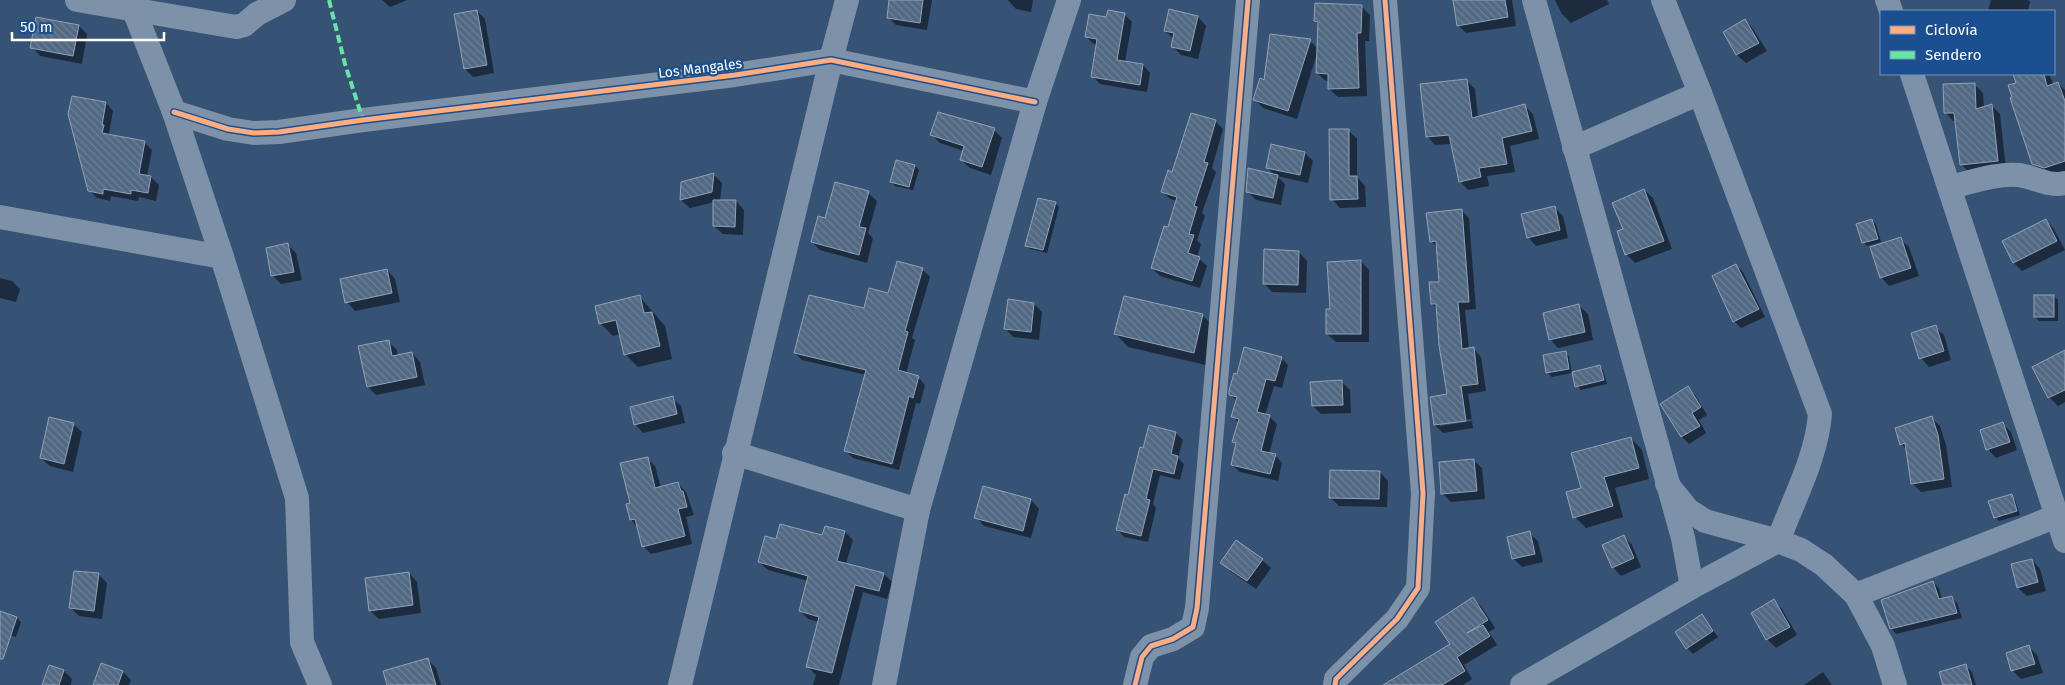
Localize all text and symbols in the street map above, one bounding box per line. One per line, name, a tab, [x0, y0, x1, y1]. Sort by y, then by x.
scale bar	[12, 10, 165, 42]
legend	[1880, 10, 2055, 75]
text: 50 m	[20, 18, 53, 36]
text: Ciclovía	[1925, 21, 1978, 39]
text: Sendero	[1925, 46, 1981, 64]
street label: Los Mangales	[657, 55, 743, 82]

